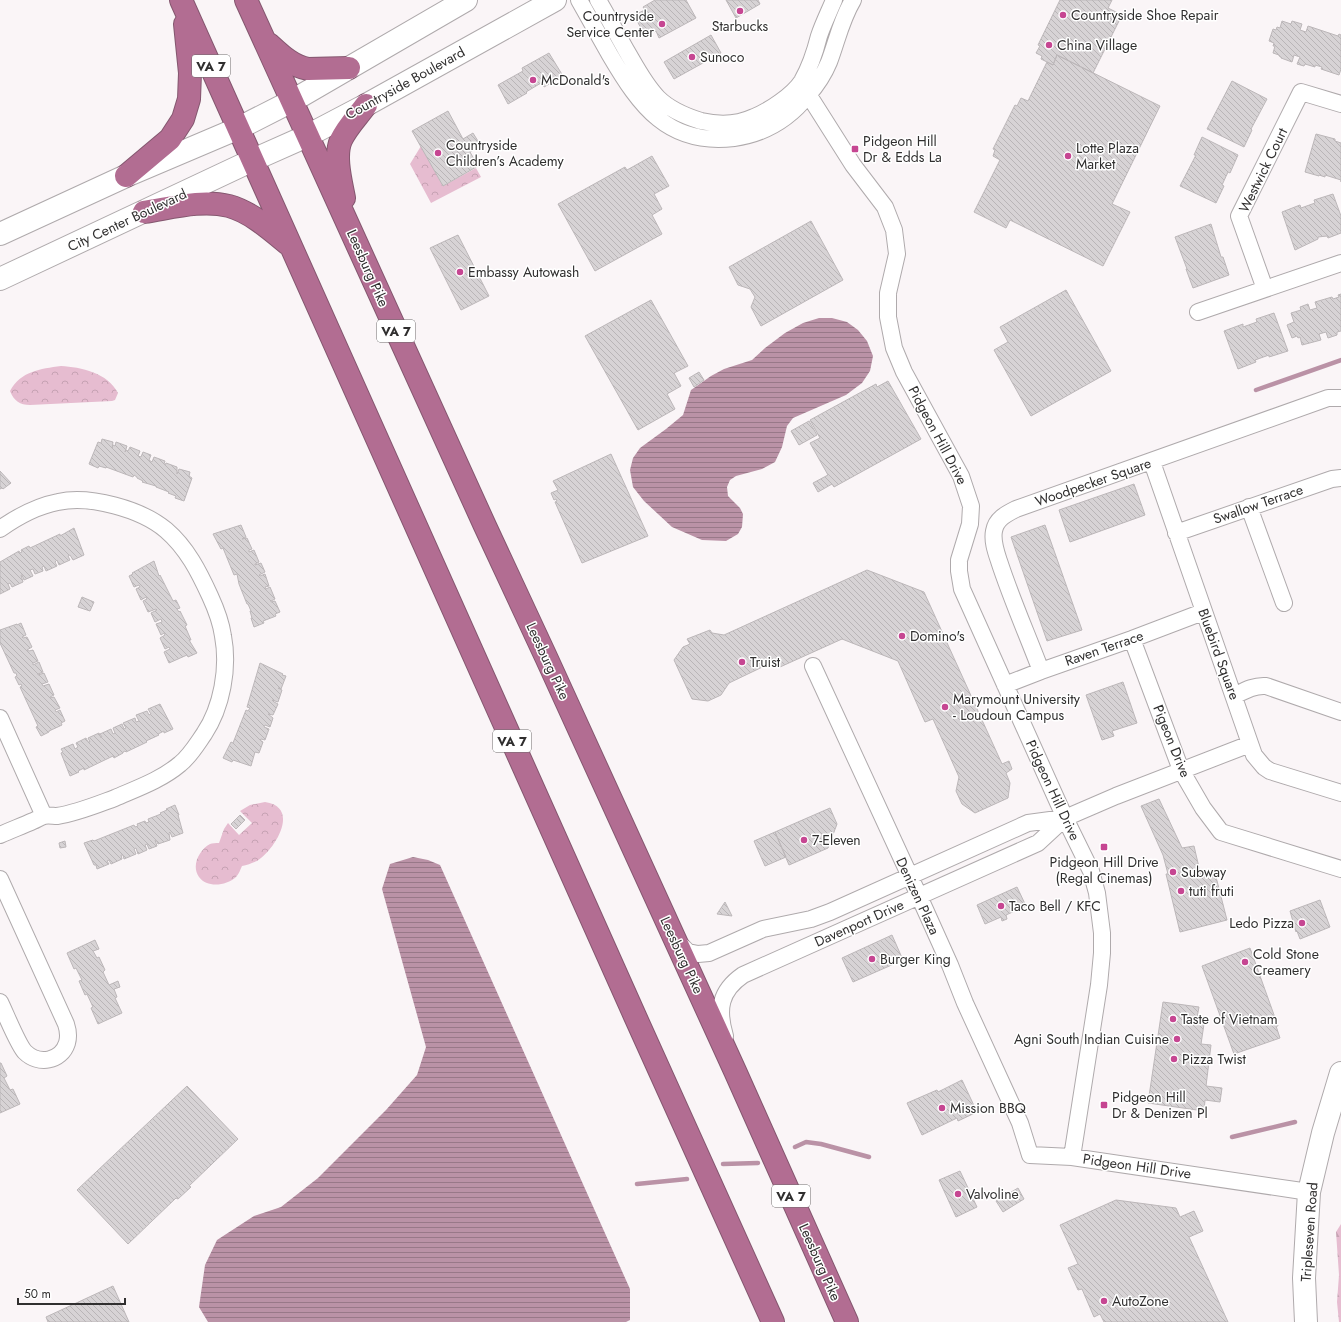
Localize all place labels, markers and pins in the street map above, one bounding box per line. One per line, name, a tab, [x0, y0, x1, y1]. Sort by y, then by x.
place label: Countryside Shoe Repair	[1071, 5, 1219, 25]
place label: Countryside Service Center	[566, 6, 654, 42]
marker: Starbucks	[735, 6, 745, 16]
marker: Countryside Shoe Repair	[1058, 10, 1068, 20]
place label: Starbucks	[712, 16, 769, 36]
marker: Countryside Service Center	[657, 19, 667, 29]
place label: China Village	[1057, 35, 1137, 55]
marker: China Village	[1044, 40, 1054, 50]
place label: Sunoco	[700, 47, 745, 67]
marker: Sunoco	[687, 52, 697, 62]
place label: McDonald's	[541, 70, 610, 90]
marker: McDonald's	[528, 75, 538, 85]
place label: Pidgeon Hill Dr & Edds La	[863, 131, 942, 167]
place label: Countryside Children’s Academy	[446, 135, 565, 171]
place label: Lotte Plaza Market	[1076, 138, 1139, 174]
marker: Pidgeon Hill Dr & Edds La	[850, 144, 860, 154]
marker: Countryside Children’s Academy	[433, 148, 443, 158]
marker: Lotte Plaza Market	[1063, 151, 1073, 161]
place label: Embassy Autowash	[468, 262, 579, 282]
marker: Embassy Autowash	[455, 267, 465, 277]
place label: Domino's	[910, 626, 965, 646]
marker: Domino's	[897, 631, 907, 641]
place label: Truist	[750, 652, 781, 672]
marker: Truist	[737, 657, 747, 667]
place label: Marymount University - Loudoun Campus	[953, 689, 1081, 725]
marker: Marymount University - Loudoun Campus	[940, 702, 950, 712]
place label: 7-Eleven	[812, 830, 861, 850]
marker: 7-Eleven	[799, 835, 809, 845]
marker: Pidgeon Hill Drive (Regal Cinemas)	[1099, 842, 1109, 852]
place label: Pidgeon Hill Drive (Regal Cinemas)	[1049, 852, 1159, 888]
place label: Subway	[1181, 862, 1227, 882]
marker: Subway	[1168, 867, 1178, 877]
place label: tuti fruti	[1189, 881, 1234, 901]
marker: tuti fruti	[1176, 886, 1186, 896]
place label: Taco Bell / KFC	[1009, 896, 1101, 916]
marker: Taco Bell / KFC	[996, 901, 1006, 911]
place label: Ledo Pizza	[1229, 913, 1294, 933]
marker: Ledo Pizza	[1297, 918, 1307, 928]
place label: Cold Stone Creamery	[1253, 944, 1319, 980]
place label: Burger King	[880, 949, 951, 969]
marker: Burger King	[867, 954, 877, 964]
marker: Cold Stone Creamery	[1240, 957, 1250, 967]
place label: Taste of Vietnam	[1181, 1009, 1278, 1029]
marker: Taste of Vietnam	[1168, 1014, 1178, 1024]
place label: Agni South Indian Cuisine	[1014, 1029, 1169, 1049]
marker: Agni South Indian Cuisine	[1172, 1034, 1182, 1044]
place label: Pizza Twist	[1182, 1049, 1246, 1069]
marker: Pizza Twist	[1169, 1054, 1179, 1064]
place label: Pidgeon Hill Dr & Denizen Pl	[1112, 1087, 1208, 1123]
place label: Mission BBQ	[950, 1098, 1027, 1118]
marker: Pidgeon Hill Dr & Denizen Pl	[1099, 1100, 1109, 1110]
marker: Mission BBQ	[937, 1103, 947, 1113]
place label: Valvoline	[966, 1184, 1019, 1204]
marker: Valvoline	[953, 1189, 963, 1199]
place label: AutoZone	[1112, 1291, 1169, 1311]
marker: AutoZone	[1099, 1296, 1109, 1306]

